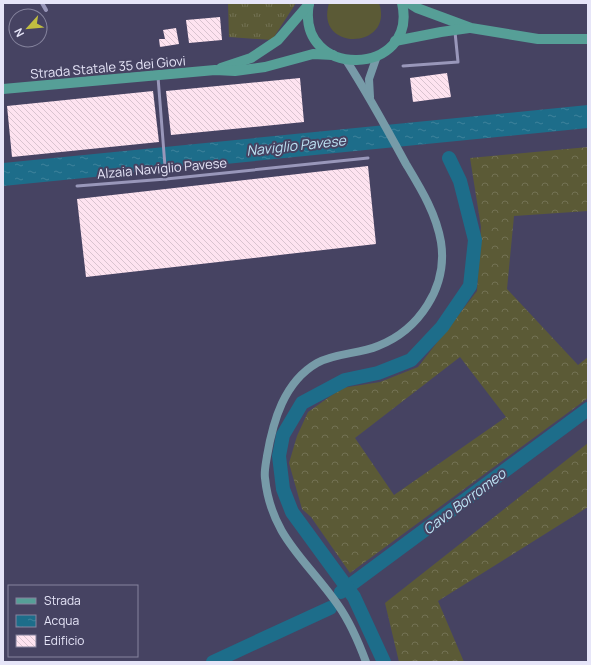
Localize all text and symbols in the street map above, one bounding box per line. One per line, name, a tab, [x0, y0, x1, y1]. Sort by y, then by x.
north arrow	[8, 8, 48, 48]
text: N	[10, 26, 27, 40]
street label: Strada Statale 35 dei Giovi	[30, 51, 186, 83]
water label: Naviglio Pavese	[246, 130, 347, 160]
street label: Alzaia Naviglio Pavese	[96, 153, 228, 183]
water label: Cavo Borromeo	[419, 463, 510, 538]
legend	[8, 585, 138, 657]
text: Strada	[44, 592, 81, 609]
text: Acqua	[44, 612, 79, 629]
text: Edificio	[44, 632, 84, 649]

